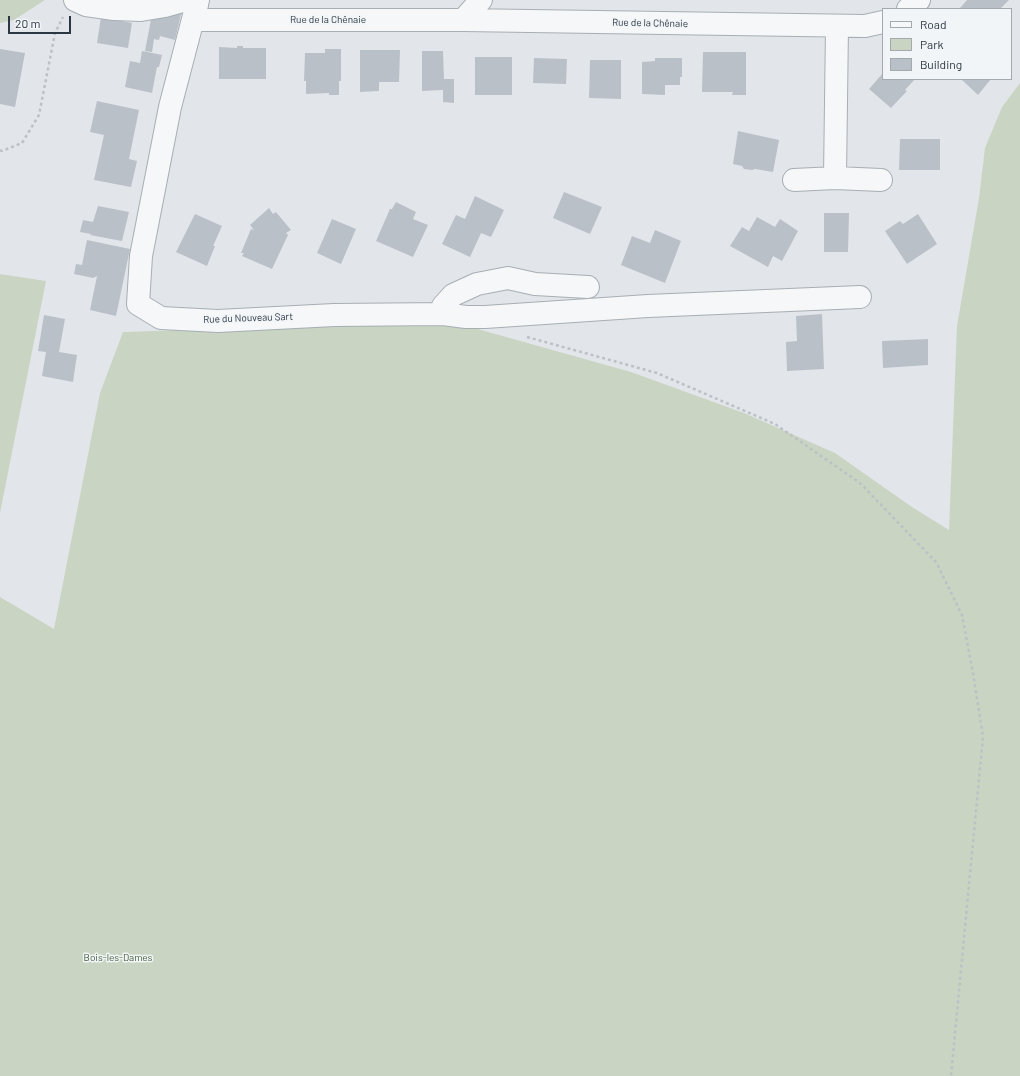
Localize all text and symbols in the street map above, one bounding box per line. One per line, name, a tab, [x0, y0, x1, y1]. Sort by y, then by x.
scale bar	[10, 8, 73, 34]
legend	[882, 8, 1012, 80]
street label: Rue de la Chênaie	[290, 14, 366, 26]
text: 20 m	[15, 16, 41, 30]
street label: Rue de la Chênaie	[612, 16, 688, 30]
text: Road	[920, 17, 947, 31]
text: Park	[920, 37, 944, 51]
text: Building	[920, 57, 962, 71]
street label: Rue du Nouveau Sart	[203, 310, 293, 326]
park label: Bois-les-Dames	[84, 952, 152, 964]

